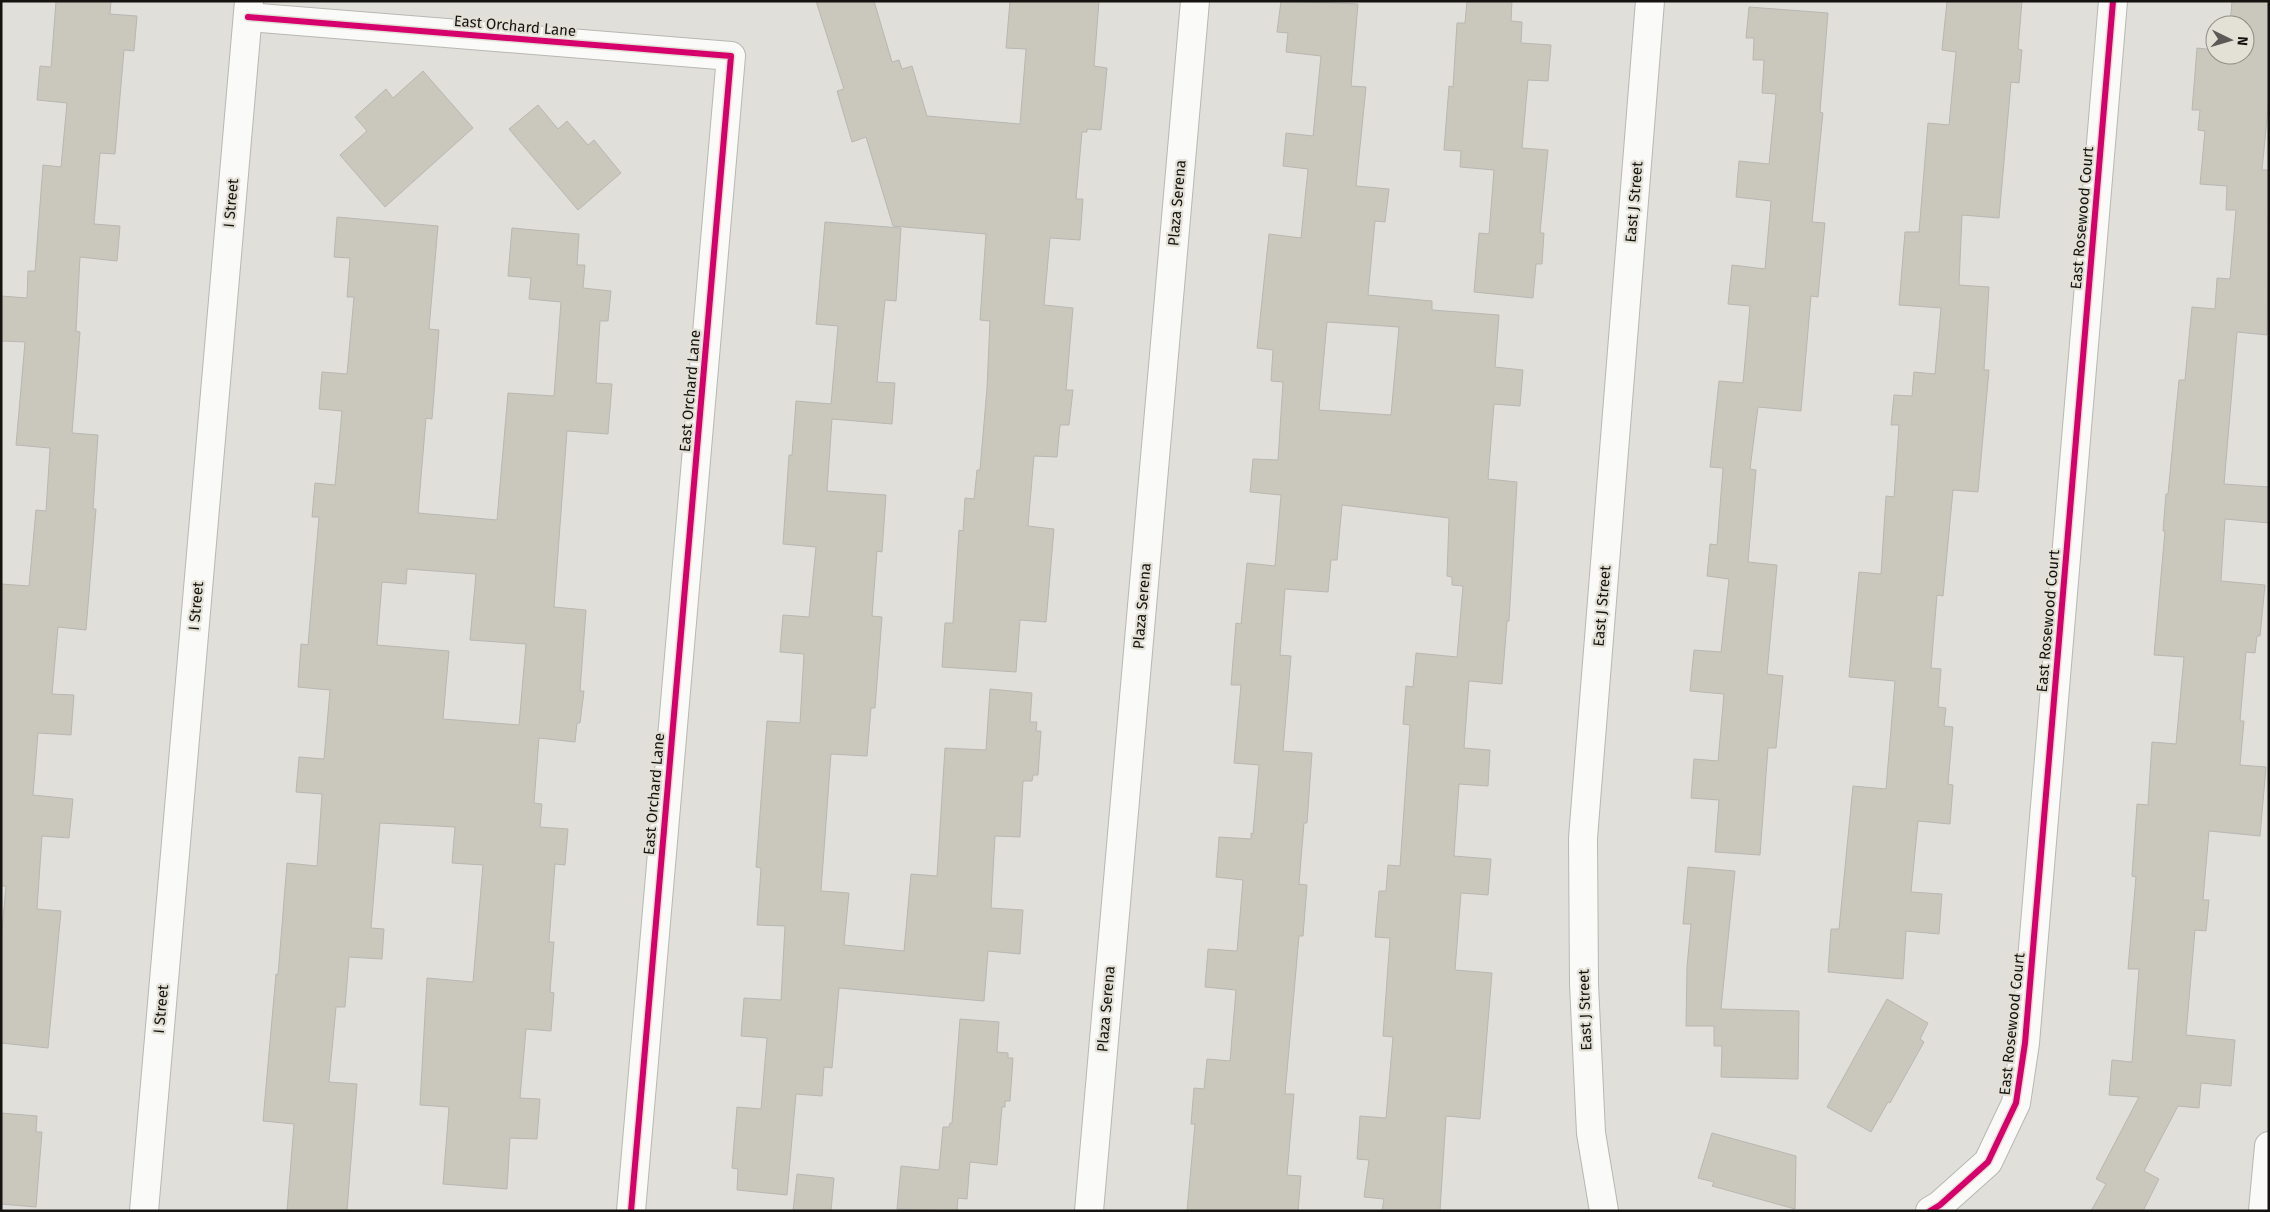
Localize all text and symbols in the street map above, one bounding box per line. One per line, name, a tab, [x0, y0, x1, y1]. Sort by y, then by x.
street label: East Orchard Lane	[453, 12, 577, 40]
north arrow	[2205, 15, 2255, 65]
text: N	[2234, 36, 2251, 46]
street label: East Rosewood Court	[2067, 145, 2097, 290]
street label: Plaza Serena	[1164, 159, 1190, 247]
street label: East J Street	[1621, 160, 1647, 243]
street label: I Street	[220, 177, 242, 228]
street label: East Orchard Lane	[676, 329, 704, 453]
street label: East Rosewood Court	[2033, 548, 2063, 693]
street label: Plaza Serena	[1129, 562, 1155, 650]
street label: East J Street	[1589, 564, 1615, 647]
street label: I Street	[185, 580, 207, 631]
street label: East Orchard Lane	[640, 732, 668, 856]
street label: East Rosewood Court	[1996, 951, 2028, 1096]
street label: Plaza Serena	[1093, 965, 1119, 1053]
street label: East J Street	[1575, 968, 1595, 1051]
street label: I Street	[150, 983, 172, 1034]

